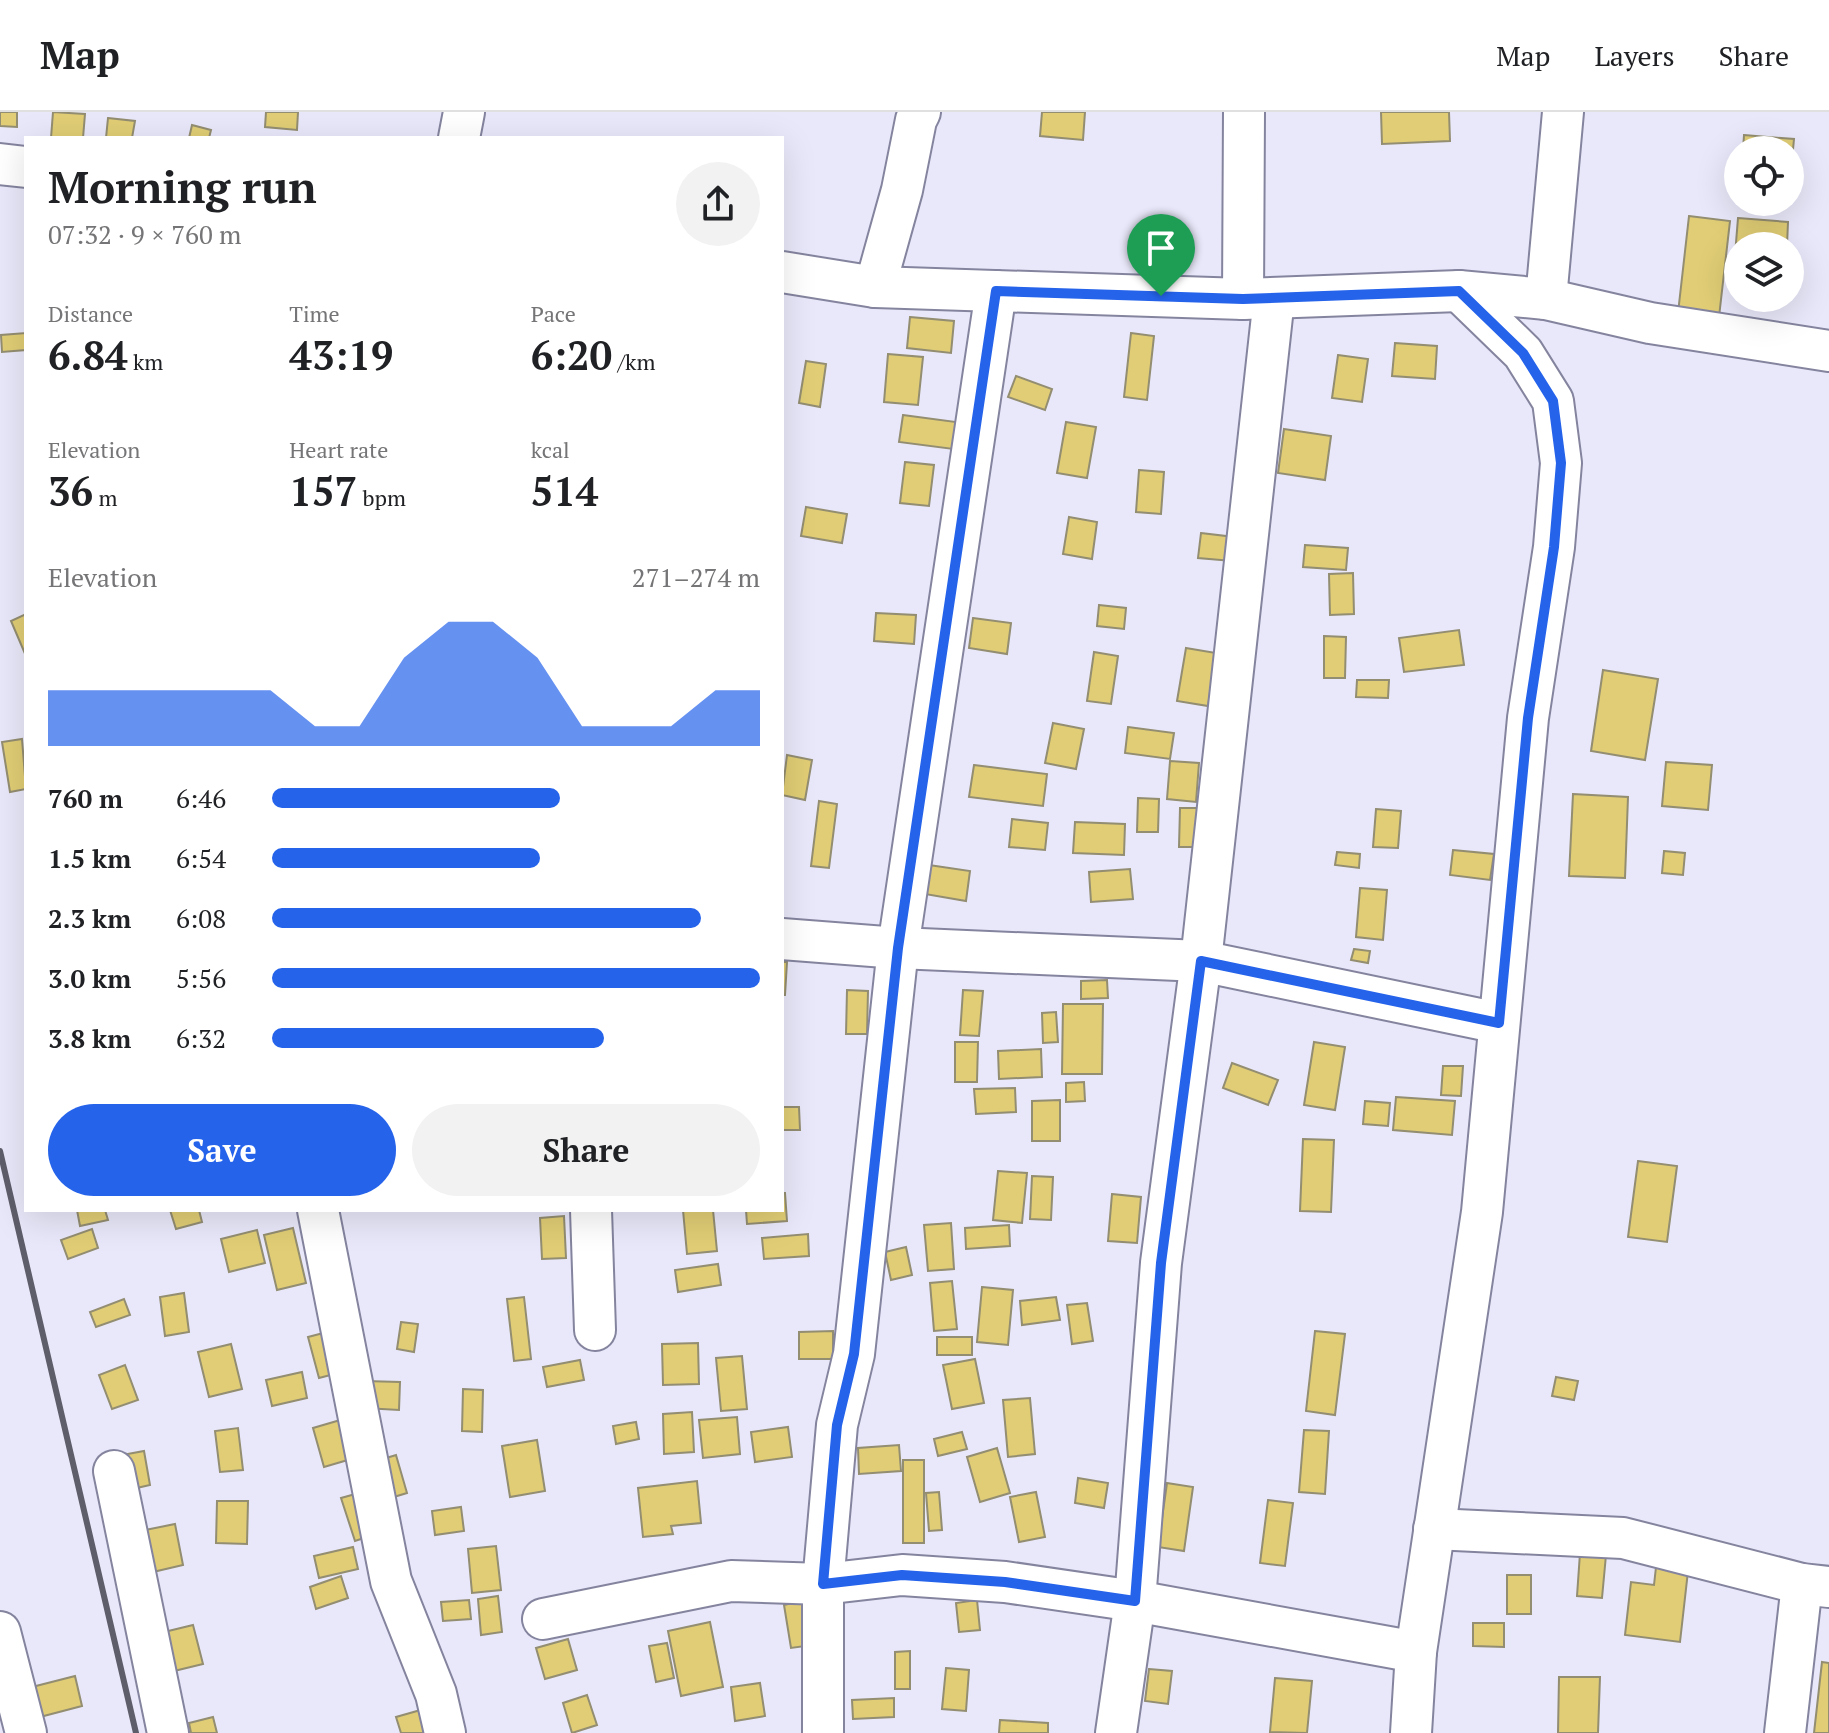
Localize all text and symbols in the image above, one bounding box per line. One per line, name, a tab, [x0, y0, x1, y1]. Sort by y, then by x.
text: Map	[40, 30, 120, 80]
text: Map	[1496, 37, 1550, 74]
text: Layers	[1594, 37, 1675, 74]
text: Share	[1719, 37, 1789, 74]
map controls	[1724, 136, 1804, 312]
button: locate	[1724, 136, 1804, 216]
text: Morning run	[48, 157, 317, 216]
button: share	[676, 162, 760, 246]
pin	[1127, 214, 1195, 296]
text: 07:32 · 9 × 760 m	[48, 217, 242, 251]
icon: arrive	[1139, 226, 1183, 270]
button: layers	[1724, 232, 1804, 312]
text: Distance	[48, 299, 133, 328]
text: Time	[289, 299, 340, 328]
text: Pace	[531, 299, 576, 328]
text: 6.84	[48, 328, 128, 381]
text: 43:19	[289, 328, 393, 381]
text: 6:20	[531, 328, 612, 381]
text: km	[128, 347, 163, 376]
text: /km	[612, 347, 655, 376]
text: Elevation	[48, 435, 140, 464]
text: Heart rate	[289, 435, 388, 464]
text: kcal	[531, 435, 570, 464]
text: 36	[48, 464, 93, 517]
text: 157	[289, 464, 357, 517]
text: 514	[531, 464, 598, 517]
text: m	[93, 483, 118, 512]
text: bpm	[357, 483, 406, 512]
text: Elevation	[48, 560, 157, 594]
text: 271–274 m	[632, 560, 760, 594]
text: 760 m	[48, 781, 123, 815]
text: 6:46	[176, 781, 226, 815]
text: 1.5 km	[48, 841, 131, 875]
text: 6:54	[176, 841, 226, 875]
text: 2.3 km	[48, 901, 131, 935]
text: 6:08	[176, 901, 226, 935]
text: 3.0 km	[48, 961, 131, 995]
text: 5:56	[176, 961, 226, 995]
text: 3.8 km	[48, 1021, 131, 1055]
text: 6:32	[176, 1021, 226, 1055]
button: Save	[48, 1104, 396, 1196]
button: Share	[412, 1104, 760, 1196]

